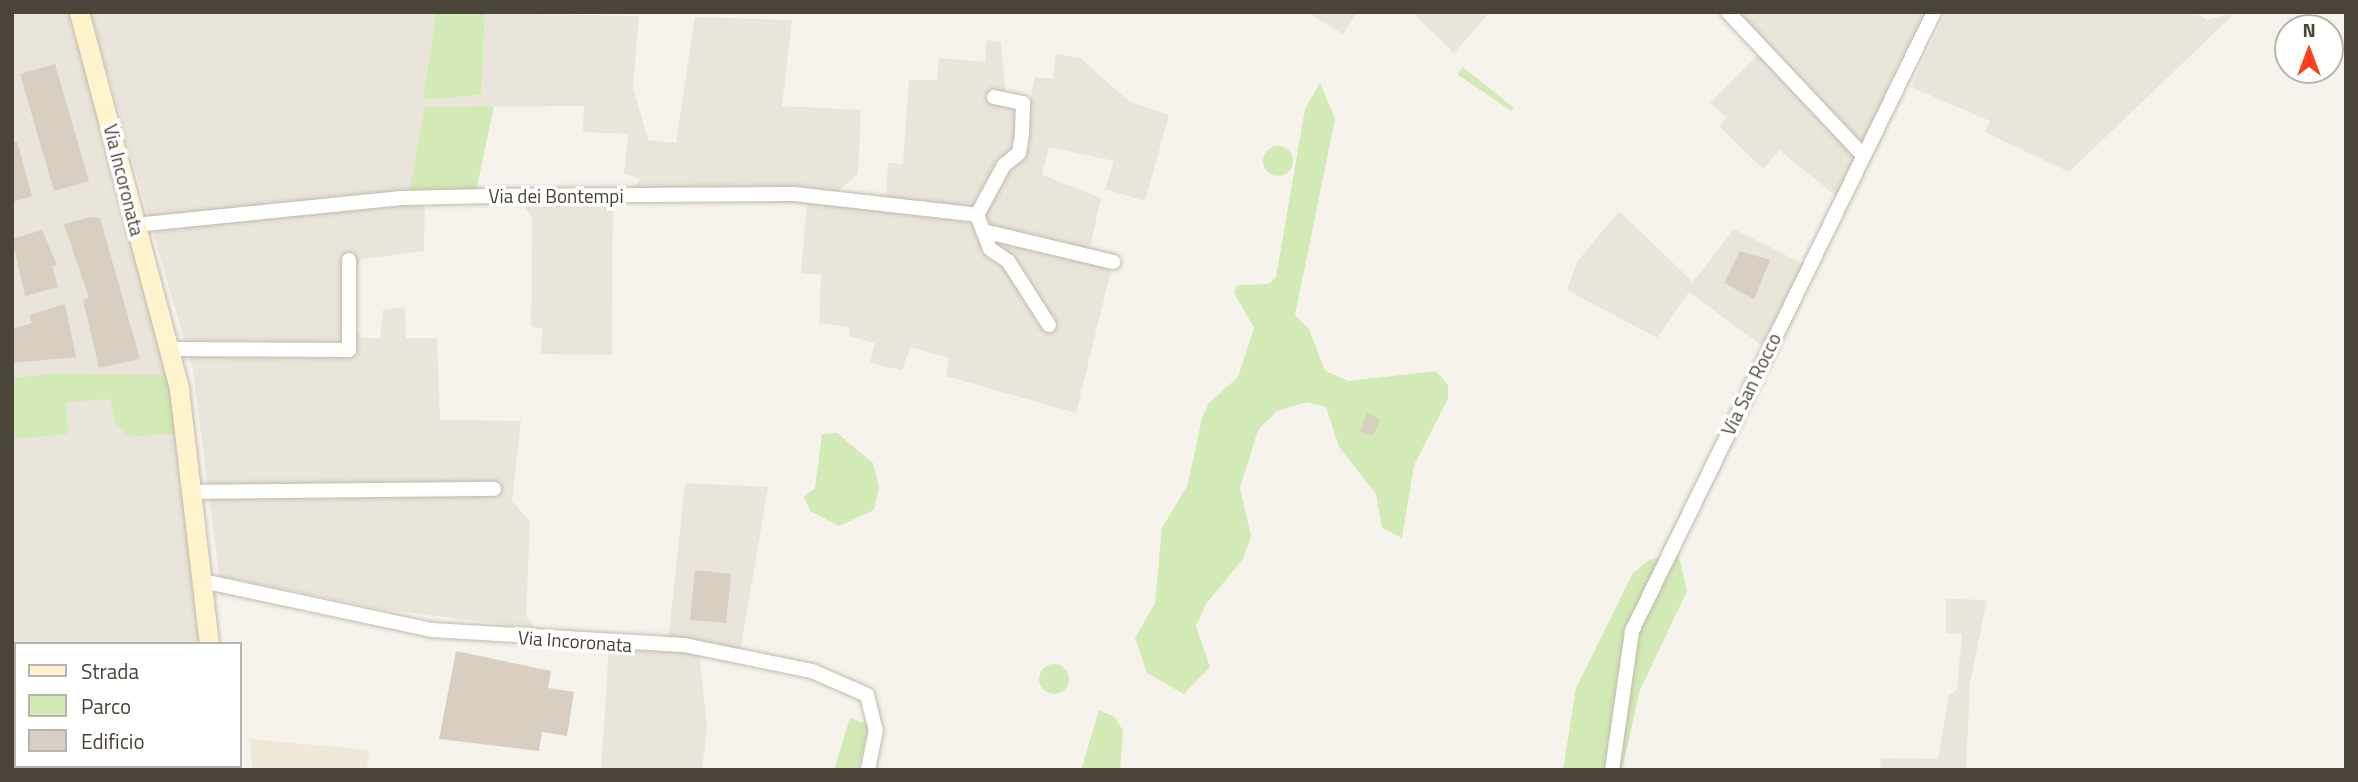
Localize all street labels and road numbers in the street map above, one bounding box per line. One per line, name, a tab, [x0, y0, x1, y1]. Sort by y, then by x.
street label: Via Incoronata	[99, 122, 149, 238]
street label: Via dei Bontempi	[488, 185, 624, 207]
street label: Via San Rocco	[1716, 329, 1786, 439]
street label: Via Incoronata	[517, 626, 633, 656]

